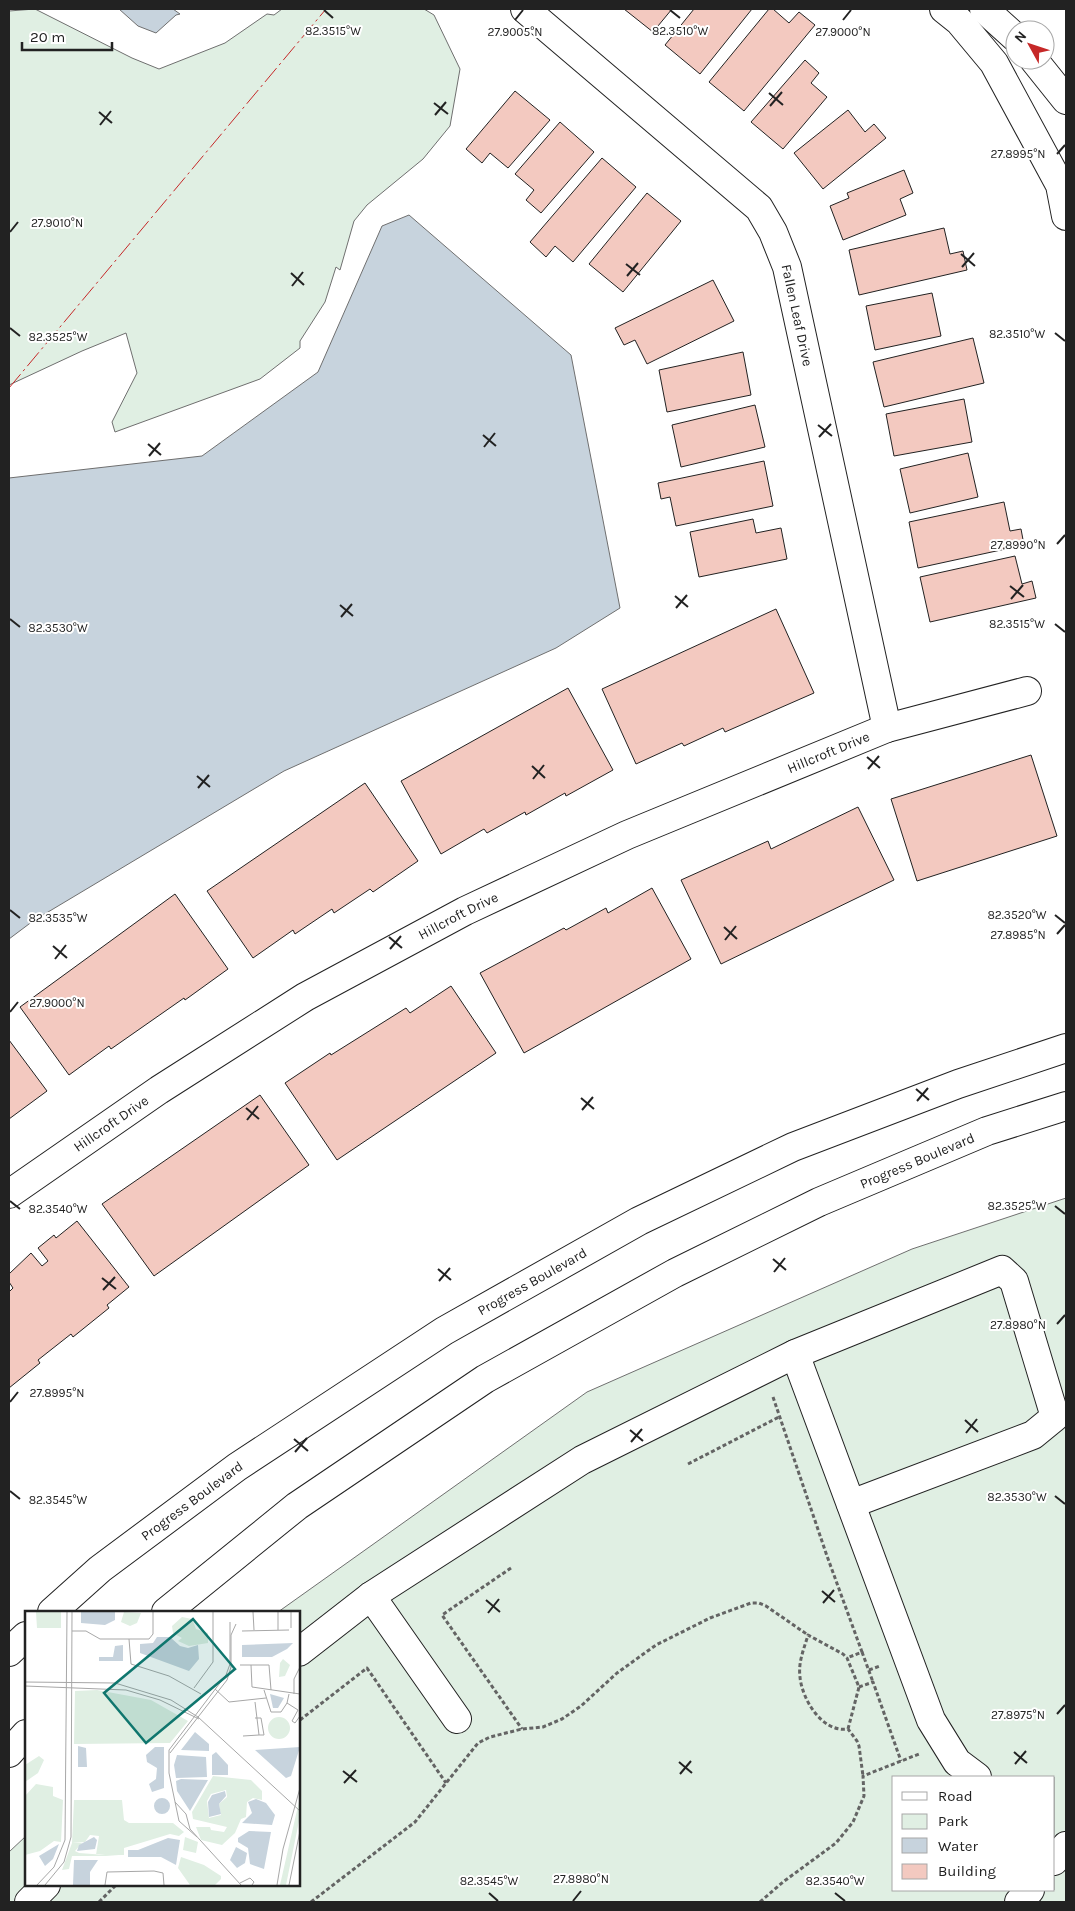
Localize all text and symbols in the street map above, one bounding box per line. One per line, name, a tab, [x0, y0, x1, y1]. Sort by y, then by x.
scale bar	[22, 20, 112, 52]
north arrow	[1005, 20, 1055, 70]
text: 82.3515°W	[305, 24, 361, 38]
text: 82.3510°W	[652, 24, 708, 38]
text: 27.9005°N	[487, 25, 543, 39]
text: 27.9000°N	[815, 25, 871, 39]
text: 20 m	[30, 28, 65, 46]
text: N	[1011, 28, 1030, 46]
text: 27.8995°N	[990, 147, 1046, 161]
text: 27.9010°N	[31, 216, 83, 230]
street label: Fallen Leaf Drive	[778, 263, 816, 368]
text: 82.3510°W	[989, 327, 1045, 341]
text: 82.3525°W	[29, 330, 88, 344]
text: 27.8990°N	[990, 538, 1046, 552]
text: 82.3515°W	[989, 617, 1045, 631]
text: 82.3530°W	[28, 621, 88, 635]
street label: Hillcroft Drive	[785, 728, 872, 777]
street label: Hillcroft Drive	[415, 889, 501, 944]
text: 82.3520°W	[987, 908, 1047, 922]
text: 82.3535°W	[28, 911, 88, 925]
text: 27.8985°N	[990, 928, 1046, 942]
text: 27.9000°N	[29, 996, 85, 1010]
street label: Hillcroft Drive	[70, 1092, 152, 1156]
street label: Progress Boulevard	[857, 1129, 977, 1193]
text: 82.3525°W	[988, 1199, 1047, 1213]
text: 82.3540°W	[29, 1202, 88, 1216]
street label: Progress Boulevard	[475, 1244, 590, 1319]
text: 27.8980°N	[990, 1318, 1046, 1332]
text: 27.8995°N	[29, 1386, 85, 1400]
street label: Progress Boulevard	[138, 1457, 246, 1544]
text: 82.3530°W	[987, 1490, 1047, 1504]
text: 82.3545°W	[29, 1493, 88, 1507]
inset map	[25, 1611, 300, 1886]
text: 27.8975°N	[991, 1708, 1045, 1722]
legend	[892, 1776, 1055, 1891]
text: Road	[938, 1787, 973, 1805]
text: Park	[938, 1812, 968, 1830]
text: Water	[938, 1837, 979, 1855]
text: Building	[938, 1862, 996, 1880]
text: 27.8980°N	[553, 1872, 609, 1886]
text: 82.3545°W	[460, 1874, 519, 1888]
text: 82.3540°W	[806, 1874, 865, 1888]

